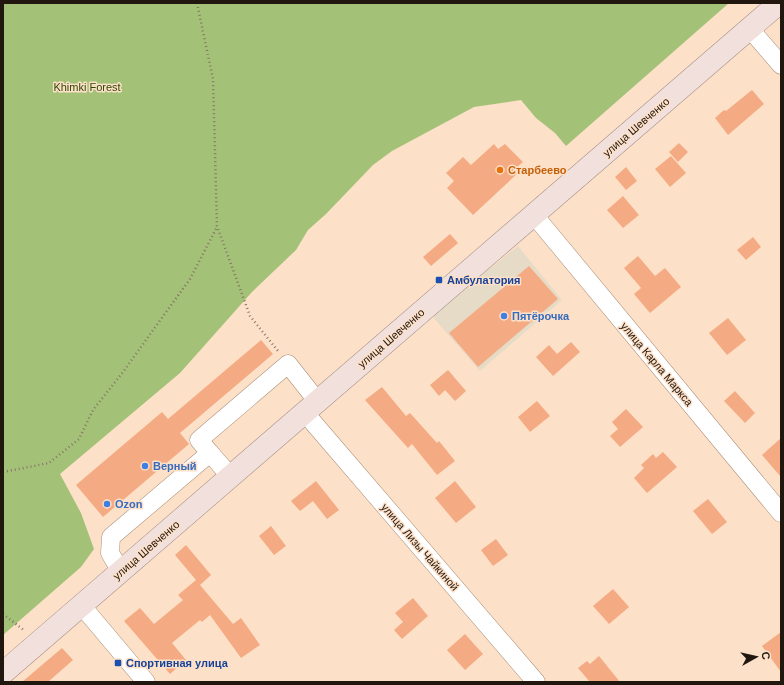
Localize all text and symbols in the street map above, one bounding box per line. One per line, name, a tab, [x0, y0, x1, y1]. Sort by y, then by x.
park label: Khimki Forest	[53, 81, 121, 93]
street label: улица Шевченко	[600, 95, 672, 159]
place label: Старбеево	[508, 164, 567, 176]
marker: Старбеево	[495, 165, 505, 175]
place label: Амбулатория	[447, 274, 521, 286]
marker: Амбулатория	[434, 275, 444, 285]
street label: улица Шевченко	[355, 306, 427, 370]
place label: Пятёрочка	[512, 310, 570, 322]
marker: Пятёрочка	[499, 311, 509, 321]
street label: улица Карла Маркса	[619, 320, 696, 409]
place label: Верный	[153, 460, 197, 472]
marker: Верный	[140, 461, 150, 471]
place label: Ozon	[115, 498, 143, 510]
marker: Ozon	[102, 499, 112, 509]
street label: улица Лизы Чайкиной	[379, 501, 461, 593]
street label: улица Шевченко	[110, 518, 182, 582]
north arrow	[736, 637, 776, 677]
text: С	[759, 651, 772, 660]
place label: Спортивная улица	[126, 657, 229, 669]
marker: Спортивная улица	[113, 658, 123, 668]

